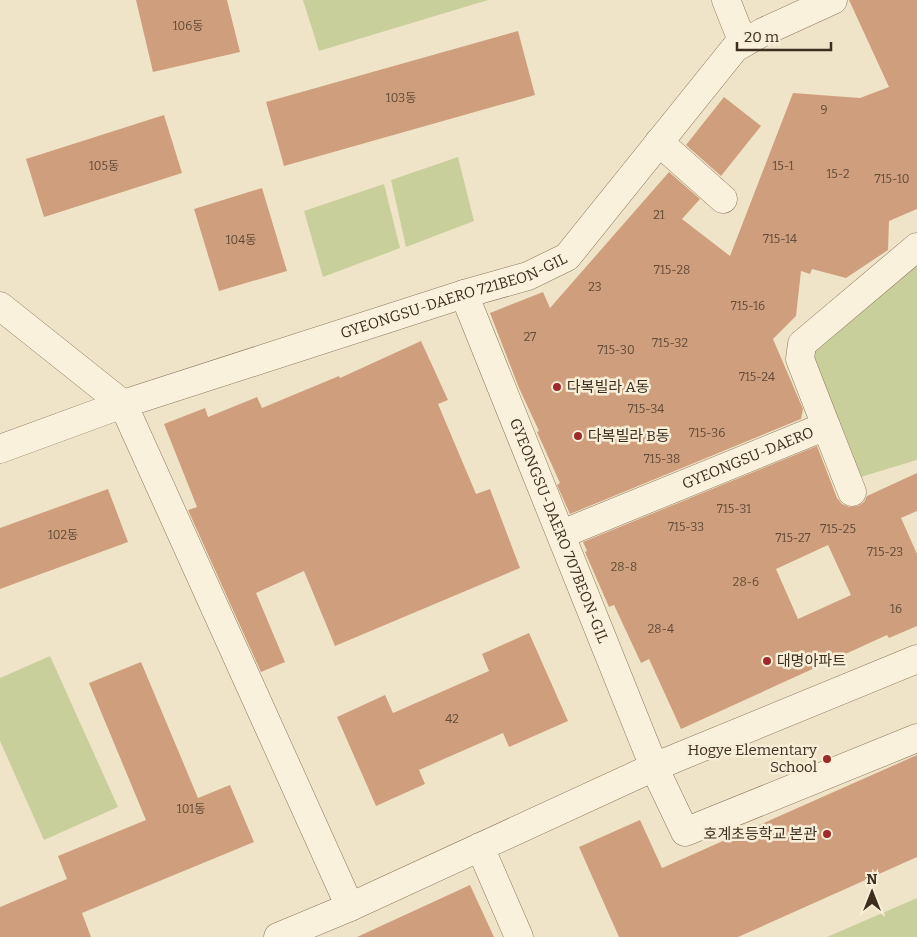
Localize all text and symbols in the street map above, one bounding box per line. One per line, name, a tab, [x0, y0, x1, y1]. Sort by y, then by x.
house number: 106동	[173, 19, 203, 33]
scale bar	[737, 20, 831, 52]
text: 20 m	[744, 28, 780, 46]
house number: 103동	[386, 91, 416, 105]
house number: 9	[820, 103, 828, 117]
house number: 105동	[89, 159, 119, 173]
house number: 15-1	[772, 159, 794, 173]
house number: 15-2	[826, 167, 850, 181]
house number: 715-10	[875, 172, 909, 186]
house number: 21	[653, 208, 665, 222]
house number: 715-14	[763, 232, 797, 246]
house number: 104동	[226, 233, 256, 247]
street label: GYEONGSU-DAERO 721BEON-GIL	[338, 249, 570, 342]
house number: 715-28	[654, 263, 690, 277]
house number: 23	[588, 280, 602, 294]
house number: 715-16	[731, 299, 765, 313]
house number: 27	[524, 330, 536, 344]
house number: 715-32	[652, 336, 688, 350]
house number: 715-30	[597, 343, 635, 357]
house number: 715-24	[739, 370, 775, 384]
place label: 다복빌라 A동	[567, 378, 650, 396]
marker: 다복빌라 A동	[551, 381, 563, 393]
house number: 715-34	[628, 402, 664, 416]
street label: GYEONGSU-DAERO 707BEON-GIL	[506, 416, 612, 646]
street label: GYEONGSU-DAERO	[680, 423, 817, 493]
house number: 715-36	[689, 426, 725, 440]
place label: 다복빌라 B동	[588, 427, 670, 445]
marker: 다복빌라 B동	[572, 430, 584, 442]
house number: 715-38	[644, 452, 680, 466]
house number: 715-31	[717, 502, 751, 516]
house number: 715-33	[668, 520, 704, 534]
house number: 715-25	[820, 522, 856, 536]
house number: 102동	[48, 528, 78, 542]
house number: 715-27	[775, 531, 811, 545]
house number: 715-23	[867, 545, 903, 559]
house number: 28-8	[611, 560, 637, 574]
house number: 28-6	[733, 575, 759, 589]
house number: 16	[890, 602, 902, 616]
house number: 28-4	[648, 622, 674, 636]
place label: 대명아파트	[777, 652, 846, 670]
marker: 대명아파트	[761, 655, 773, 667]
house number: 42	[445, 712, 459, 726]
place label: Hogye Elementary School	[688, 741, 817, 776]
marker: Hogye Elementary School	[821, 753, 833, 765]
house number: 101동	[177, 802, 205, 816]
place label: 호계초등학교 본관	[704, 825, 817, 843]
marker: 호계초등학교 본관	[821, 828, 833, 840]
north arrow	[847, 867, 897, 917]
text: N	[867, 871, 878, 888]

